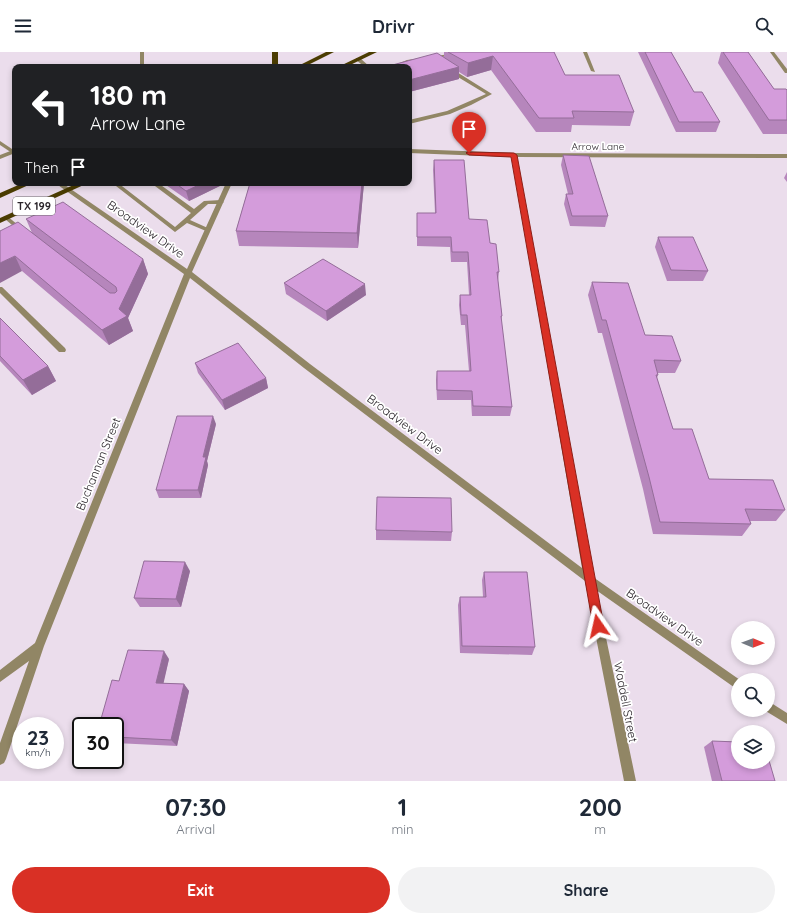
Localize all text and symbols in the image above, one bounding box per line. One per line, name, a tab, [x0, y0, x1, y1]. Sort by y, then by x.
icon: menu	[12, 15, 34, 37]
text: Drivr	[372, 15, 415, 38]
icon: search	[753, 15, 775, 37]
text: 180 m	[90, 77, 167, 112]
icon: left	[24, 80, 76, 132]
text: Arrow Lane	[90, 112, 186, 135]
pin	[452, 112, 486, 153]
icon: arrive	[458, 118, 480, 140]
street label: Arrow Lane	[571, 140, 625, 153]
icon: arrive	[67, 156, 89, 178]
text: Then	[24, 158, 59, 177]
road number: TX 199	[13, 197, 55, 215]
street label: Broadview Drive	[104, 197, 188, 261]
street label: Broadview Drive	[364, 391, 446, 457]
street label: Buchannan Street	[72, 415, 124, 513]
street label: Broadview Drive	[623, 585, 707, 649]
position arrow	[577, 605, 619, 647]
north arrow	[731, 621, 775, 665]
map controls	[731, 621, 775, 769]
street label: Waddell Street	[611, 660, 641, 744]
button: search	[731, 673, 775, 717]
speed limit sign: 30	[72, 717, 124, 769]
text: 23	[27, 725, 49, 750]
button: layers	[731, 725, 775, 769]
text: km/h	[25, 746, 51, 759]
text: 07:30	[165, 792, 226, 822]
text: 1	[398, 792, 407, 822]
text: 200	[579, 792, 622, 822]
text: Arrival	[176, 821, 215, 837]
text: min	[391, 821, 414, 837]
text: m	[594, 821, 606, 837]
button: Exit	[12, 867, 390, 913]
button: Share	[398, 867, 775, 913]

